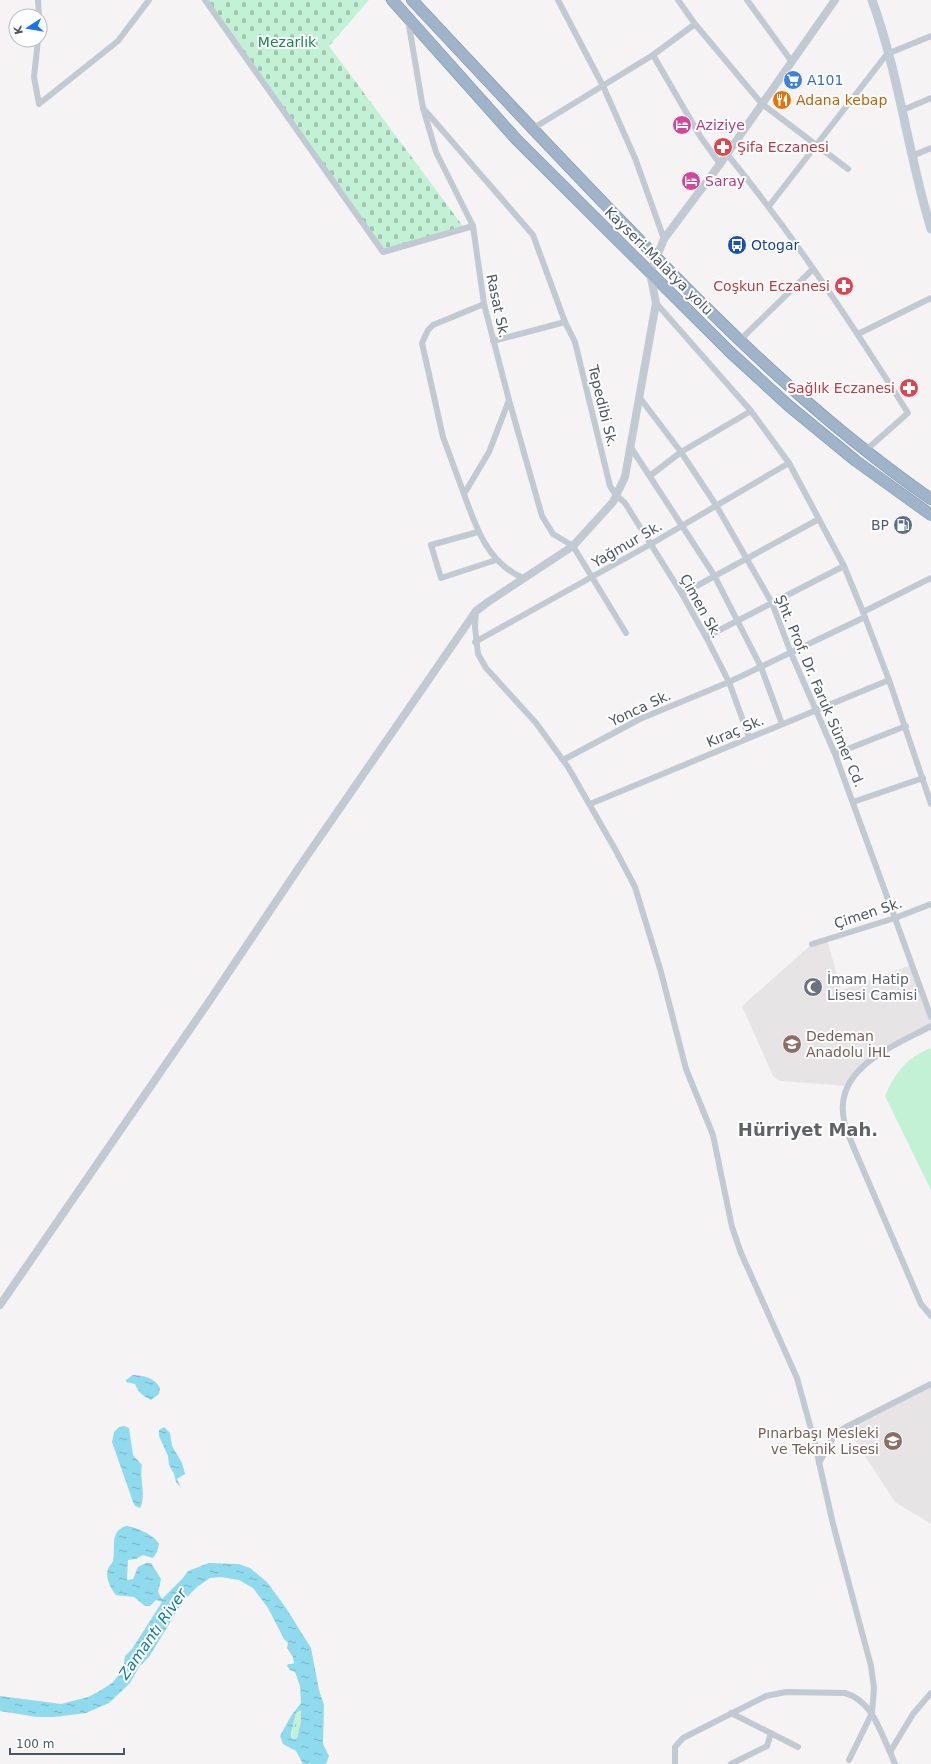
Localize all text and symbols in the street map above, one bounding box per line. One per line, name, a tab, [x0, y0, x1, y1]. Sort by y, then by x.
north arrow	[8, 8, 48, 48]
text: K	[11, 24, 26, 35]
park label: Mezarlık	[258, 34, 317, 50]
supermarket icon: A101	[782, 69, 804, 91]
place label: A101	[807, 72, 843, 88]
restaurant icon: Adana kebap	[771, 89, 793, 111]
place label: Adana kebap	[796, 92, 887, 108]
hotel icon: Aziziye	[671, 114, 693, 136]
place label: Aziziye	[696, 117, 745, 133]
pharmacy icon: Şifa Eczanesi	[712, 136, 734, 158]
place label: Şifa Eczanesi	[737, 139, 829, 155]
hotel icon: Saray	[680, 170, 702, 192]
place label: Saray	[705, 173, 745, 189]
street label: Kayseri-Malatya yolu	[602, 204, 716, 318]
bus stop icon: Otogar	[726, 234, 748, 256]
place label: Otogar	[751, 237, 800, 253]
street label: Rasat Sk.	[483, 272, 513, 340]
pharmacy icon: Coşkun Eczanesi	[833, 275, 855, 297]
place label: Coşkun Eczanesi	[713, 278, 830, 294]
street label: Tepedibi Sk.	[585, 362, 621, 449]
pharmacy icon: Sağlık Eczanesi	[898, 377, 920, 399]
place label: Sağlık Eczanesi	[787, 380, 895, 396]
fuel station icon: BP	[892, 514, 914, 536]
place label: BP	[871, 517, 889, 533]
street label: Yağmur Sk.	[588, 518, 665, 571]
street label: Çimen Sk.	[677, 571, 725, 641]
street label: Şht. Prof. Dr. Faruk Sümer Cd.	[772, 593, 868, 789]
street label: Yonca Sk.	[606, 687, 673, 730]
street label: Kıraç Sk.	[704, 712, 766, 750]
street label: Çimen Sk.	[832, 894, 904, 932]
place label: İmam Hatip Lisesi Camisi	[827, 970, 917, 1003]
mosque icon: İmam Hatip Lisesi Camisi	[802, 976, 824, 998]
place label: Dedeman Anadolu İHL	[806, 1028, 890, 1060]
school or university icon: Dedeman Anadolu İHL	[781, 1033, 803, 1055]
district label: Hürriyet Mah.	[738, 1119, 878, 1140]
place label: Pınarbaşı Mesleki ve Teknik Lisesi	[758, 1425, 879, 1457]
school or university icon: Pınarbaşı Mesleki ve Teknik Lisesi	[882, 1430, 904, 1452]
water label: Zamantı River	[115, 1585, 191, 1684]
scale bar	[10, 1730, 124, 1756]
text: 100 m	[16, 1737, 54, 1751]

